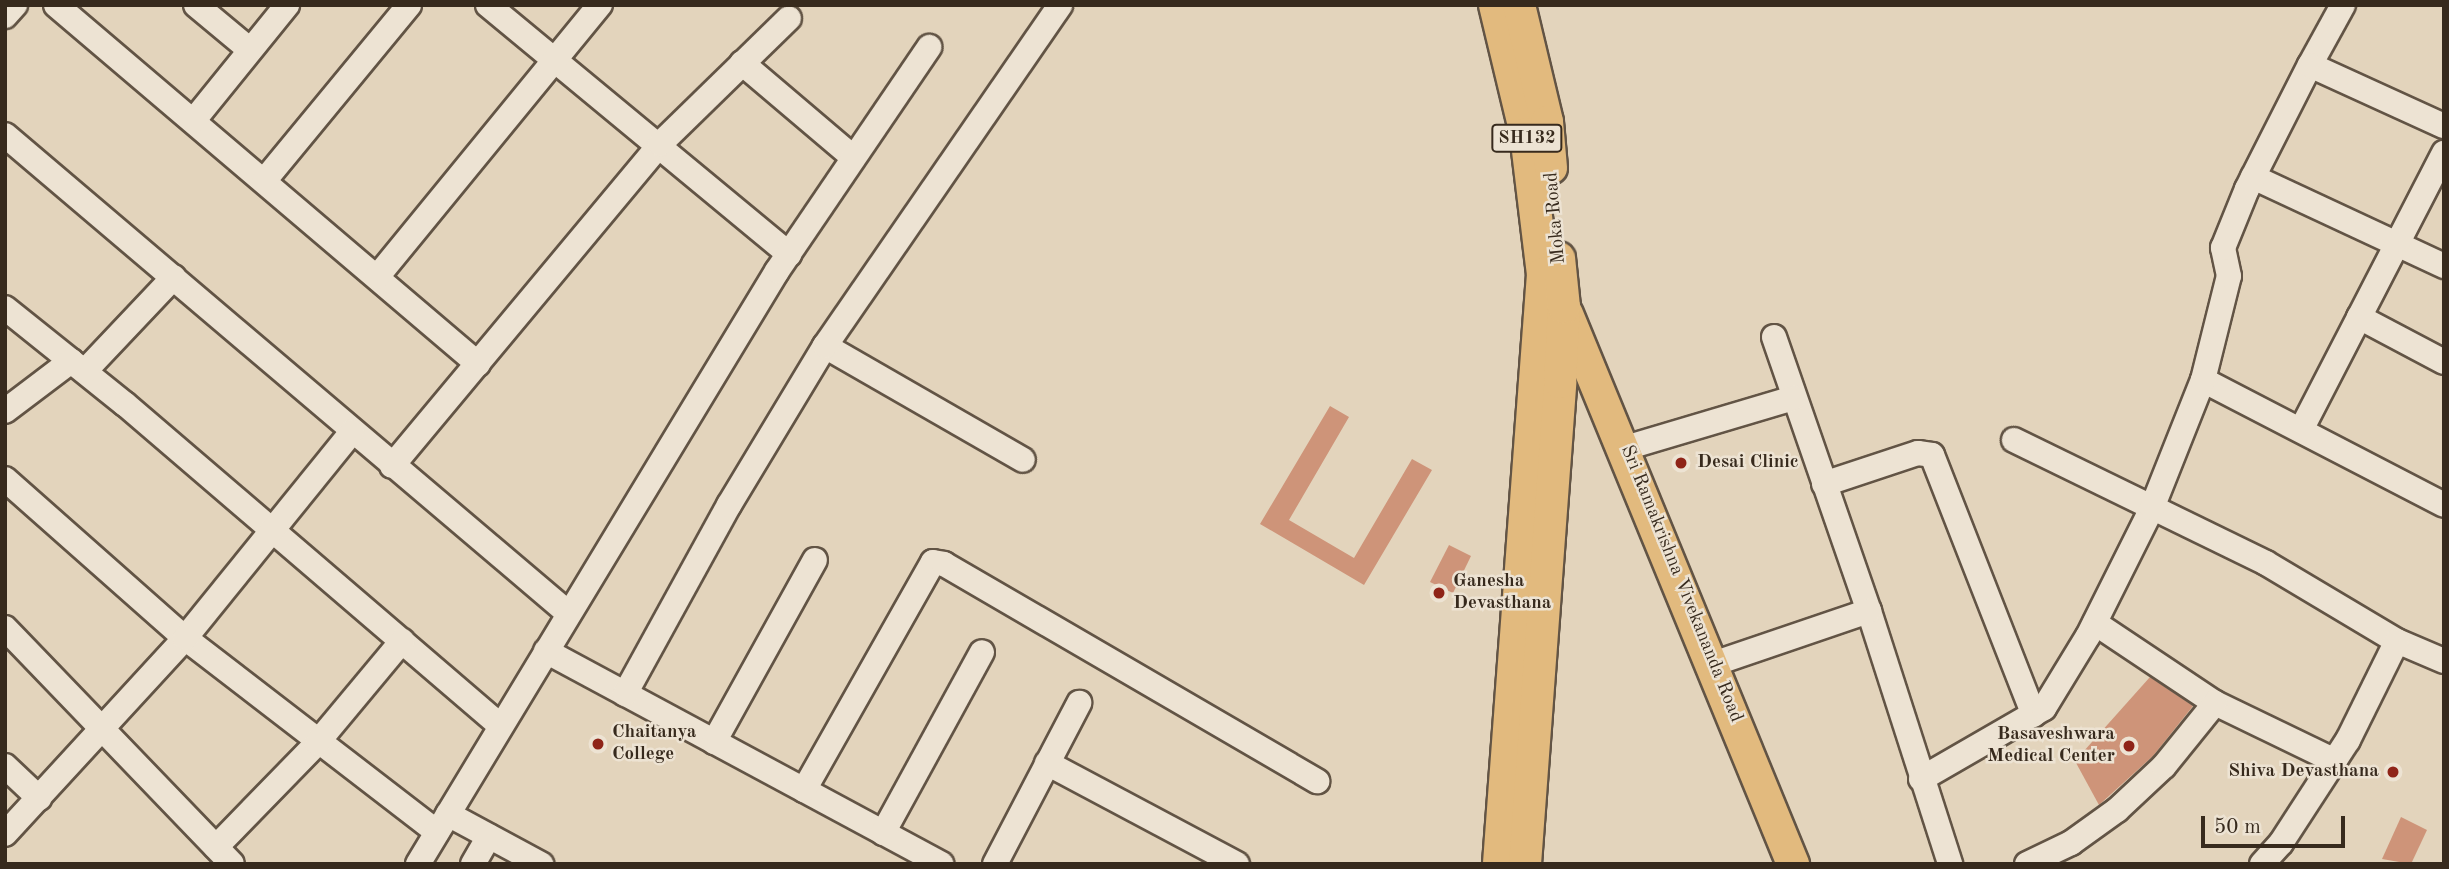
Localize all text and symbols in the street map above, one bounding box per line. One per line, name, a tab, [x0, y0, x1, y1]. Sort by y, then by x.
road number: SH132	[1490, 124, 1564, 153]
street label: Moka Road	[1541, 171, 1571, 265]
street label: Sri Ramakrishna Vivekananda Road	[1615, 442, 1747, 726]
place label: Desai Clinic	[1697, 452, 1799, 474]
marker: Desai Clinic	[1671, 453, 1691, 473]
place label: Ganesha Devasthana	[1453, 571, 1551, 615]
marker: Ganesha Devasthana	[1431, 585, 1447, 601]
place label: Chaitanya College	[612, 722, 696, 766]
place label: Basaveshwara Medical Center	[1987, 724, 2115, 768]
marker: Chaitanya College	[590, 736, 606, 752]
marker: Basaveshwara Medical Center	[2121, 738, 2137, 754]
place label: Shiva Devasthana	[2228, 761, 2379, 783]
marker: Shiva Devasthana	[2385, 764, 2401, 780]
scale bar	[2204, 802, 2348, 846]
text: 50 m	[2214, 817, 2261, 838]

